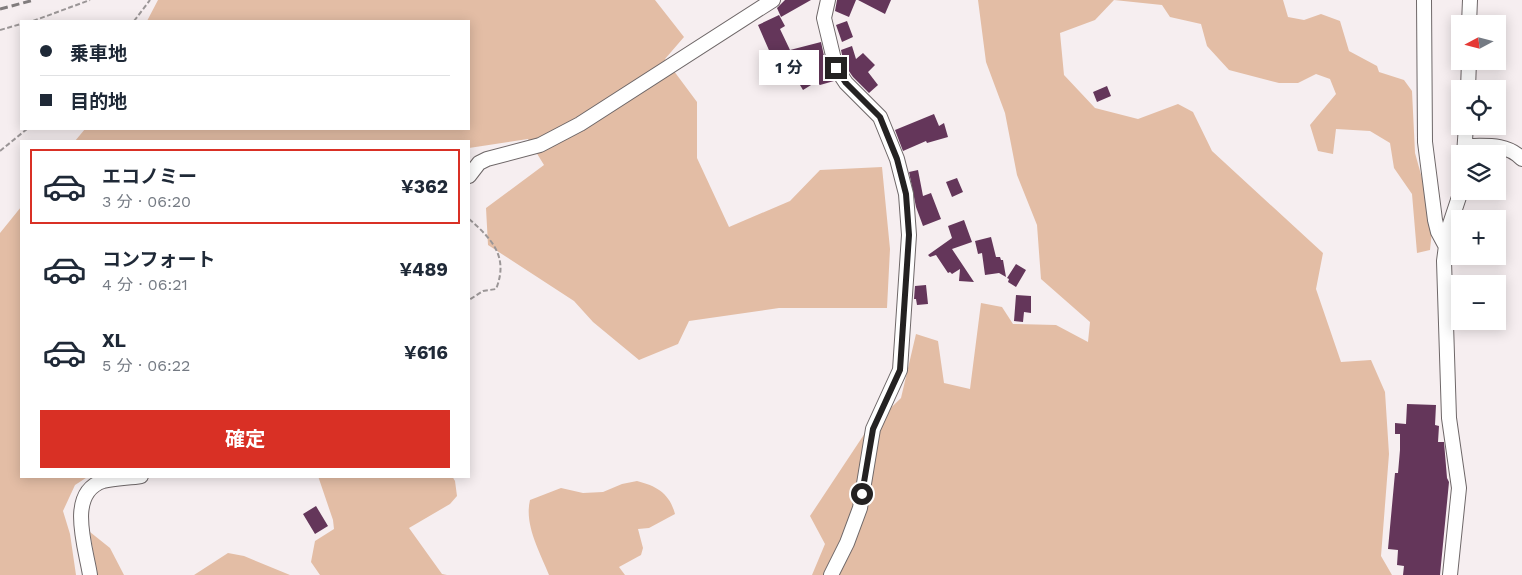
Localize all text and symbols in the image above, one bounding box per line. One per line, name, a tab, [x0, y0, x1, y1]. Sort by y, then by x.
north arrow	[1451, 15, 1506, 70]
map controls	[1451, 15, 1506, 330]
text: 乗車地	[70, 42, 127, 65]
callout: 1 分	[758, 50, 818, 86]
route end	[825, 57, 847, 79]
text: 1 分	[775, 58, 803, 77]
button: locate	[1451, 80, 1506, 135]
text: 目的地	[70, 90, 127, 113]
button: layers	[1451, 145, 1506, 200]
icon: car	[42, 164, 87, 209]
text: エコノミー	[102, 165, 197, 188]
text: ¥362	[401, 175, 448, 198]
text: 3 分 · 06:20	[102, 192, 191, 211]
button: +	[1451, 210, 1506, 265]
icon: car	[42, 247, 87, 292]
text: コンフォート	[102, 248, 215, 271]
text: ¥489	[399, 258, 448, 281]
text: 4 分 · 06:21	[102, 275, 188, 294]
button: −	[1451, 275, 1506, 330]
text: XL	[102, 329, 126, 352]
icon: car	[42, 330, 87, 375]
text: ¥616	[404, 341, 448, 364]
text: 5 分 · 06:22	[102, 356, 190, 375]
button: 確定	[40, 410, 450, 468]
route start	[851, 483, 873, 505]

